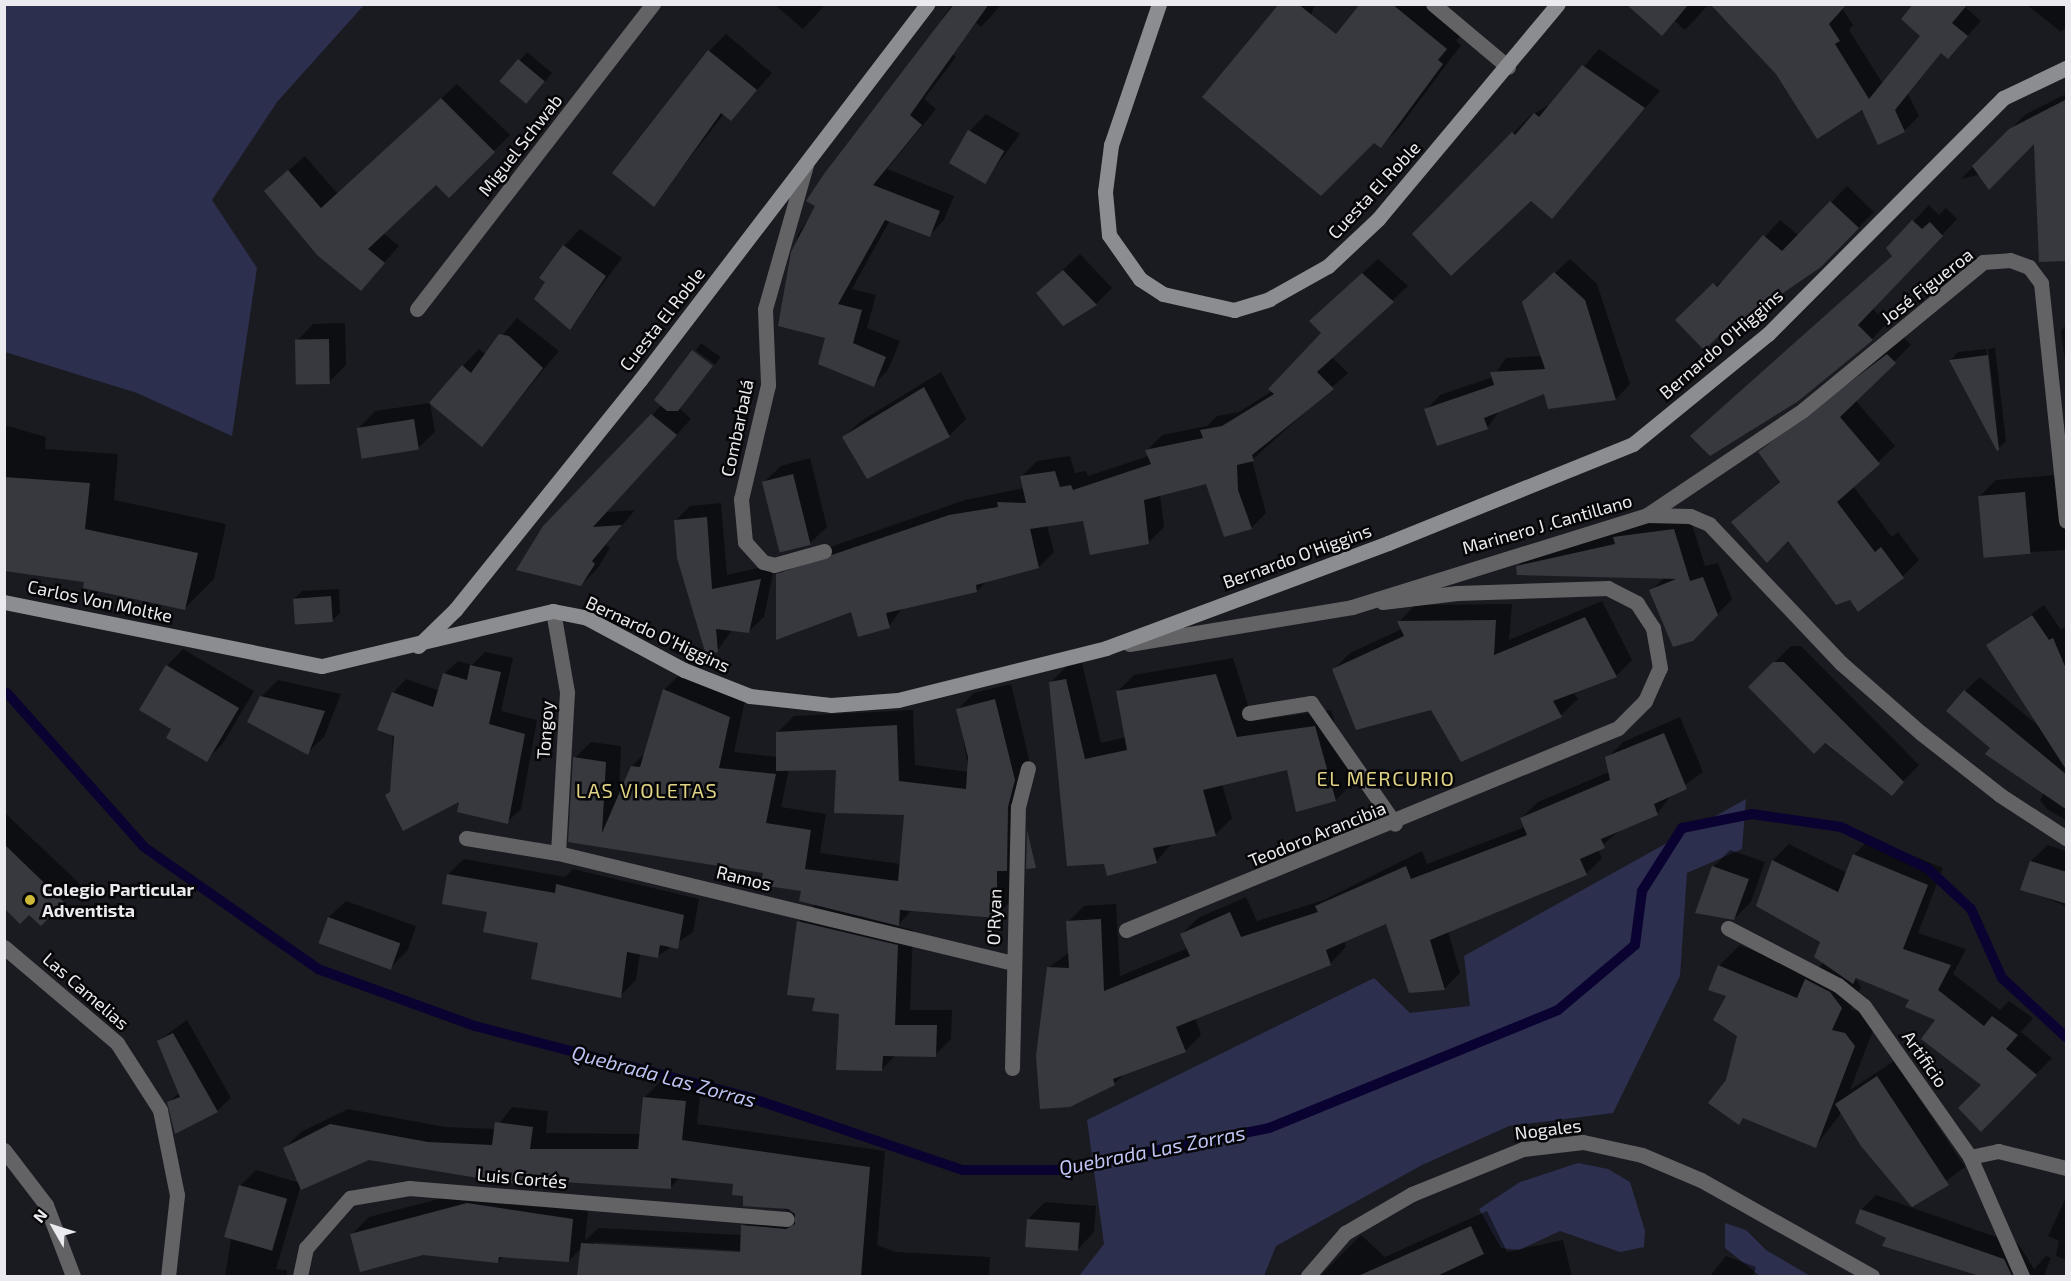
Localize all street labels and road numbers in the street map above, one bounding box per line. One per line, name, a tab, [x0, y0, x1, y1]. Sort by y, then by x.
street label: Miguel Schwab	[473, 90, 567, 200]
street label: Cuesta El Roble	[1323, 137, 1425, 243]
street label: José Figueroa	[1877, 244, 1977, 328]
street label: Cuesta El Roble	[615, 263, 709, 375]
street label: Bernardo O'Higgins	[1655, 285, 1787, 403]
street label: Combarbalá	[716, 377, 758, 479]
street label: Marinero J .Cantillano	[1459, 489, 1635, 559]
street label: Bernardo O'Higgins	[1220, 519, 1374, 593]
street label: Carlos Von Moltke	[26, 575, 174, 627]
street label: Bernardo O'Higgins	[583, 591, 733, 677]
street label: Tongoy	[532, 700, 558, 760]
street label: Teodoro Arancibia	[1245, 797, 1389, 871]
street label: Ramos	[714, 861, 774, 895]
street label: O'Ryan	[982, 888, 1006, 946]
street label: Las Camelias	[39, 948, 133, 1034]
street label: Artificio	[1898, 1027, 1952, 1091]
street label: Nogales	[1513, 1114, 1583, 1144]
street label: Luis Cortés	[476, 1163, 568, 1193]

